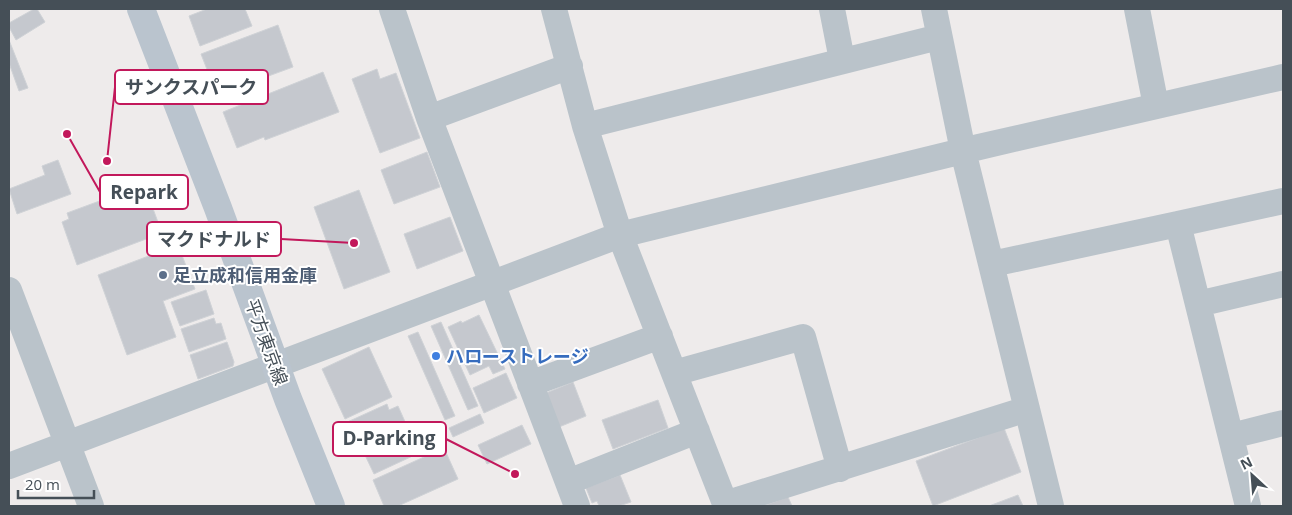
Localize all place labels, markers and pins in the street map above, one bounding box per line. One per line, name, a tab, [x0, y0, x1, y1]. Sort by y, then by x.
callout: サンクスパーク	[115, 70, 268, 104]
callout: Repark	[100, 175, 188, 209]
callout: マクドナルド	[147, 222, 281, 256]
place label: 足立成和信用金庫	[173, 263, 317, 287]
marker: 足立成和信用金庫	[157, 269, 169, 281]
place label: ハローストレージ	[446, 344, 589, 368]
marker: ハローストレージ	[430, 350, 442, 362]
callout: D-Parking	[333, 422, 446, 456]

